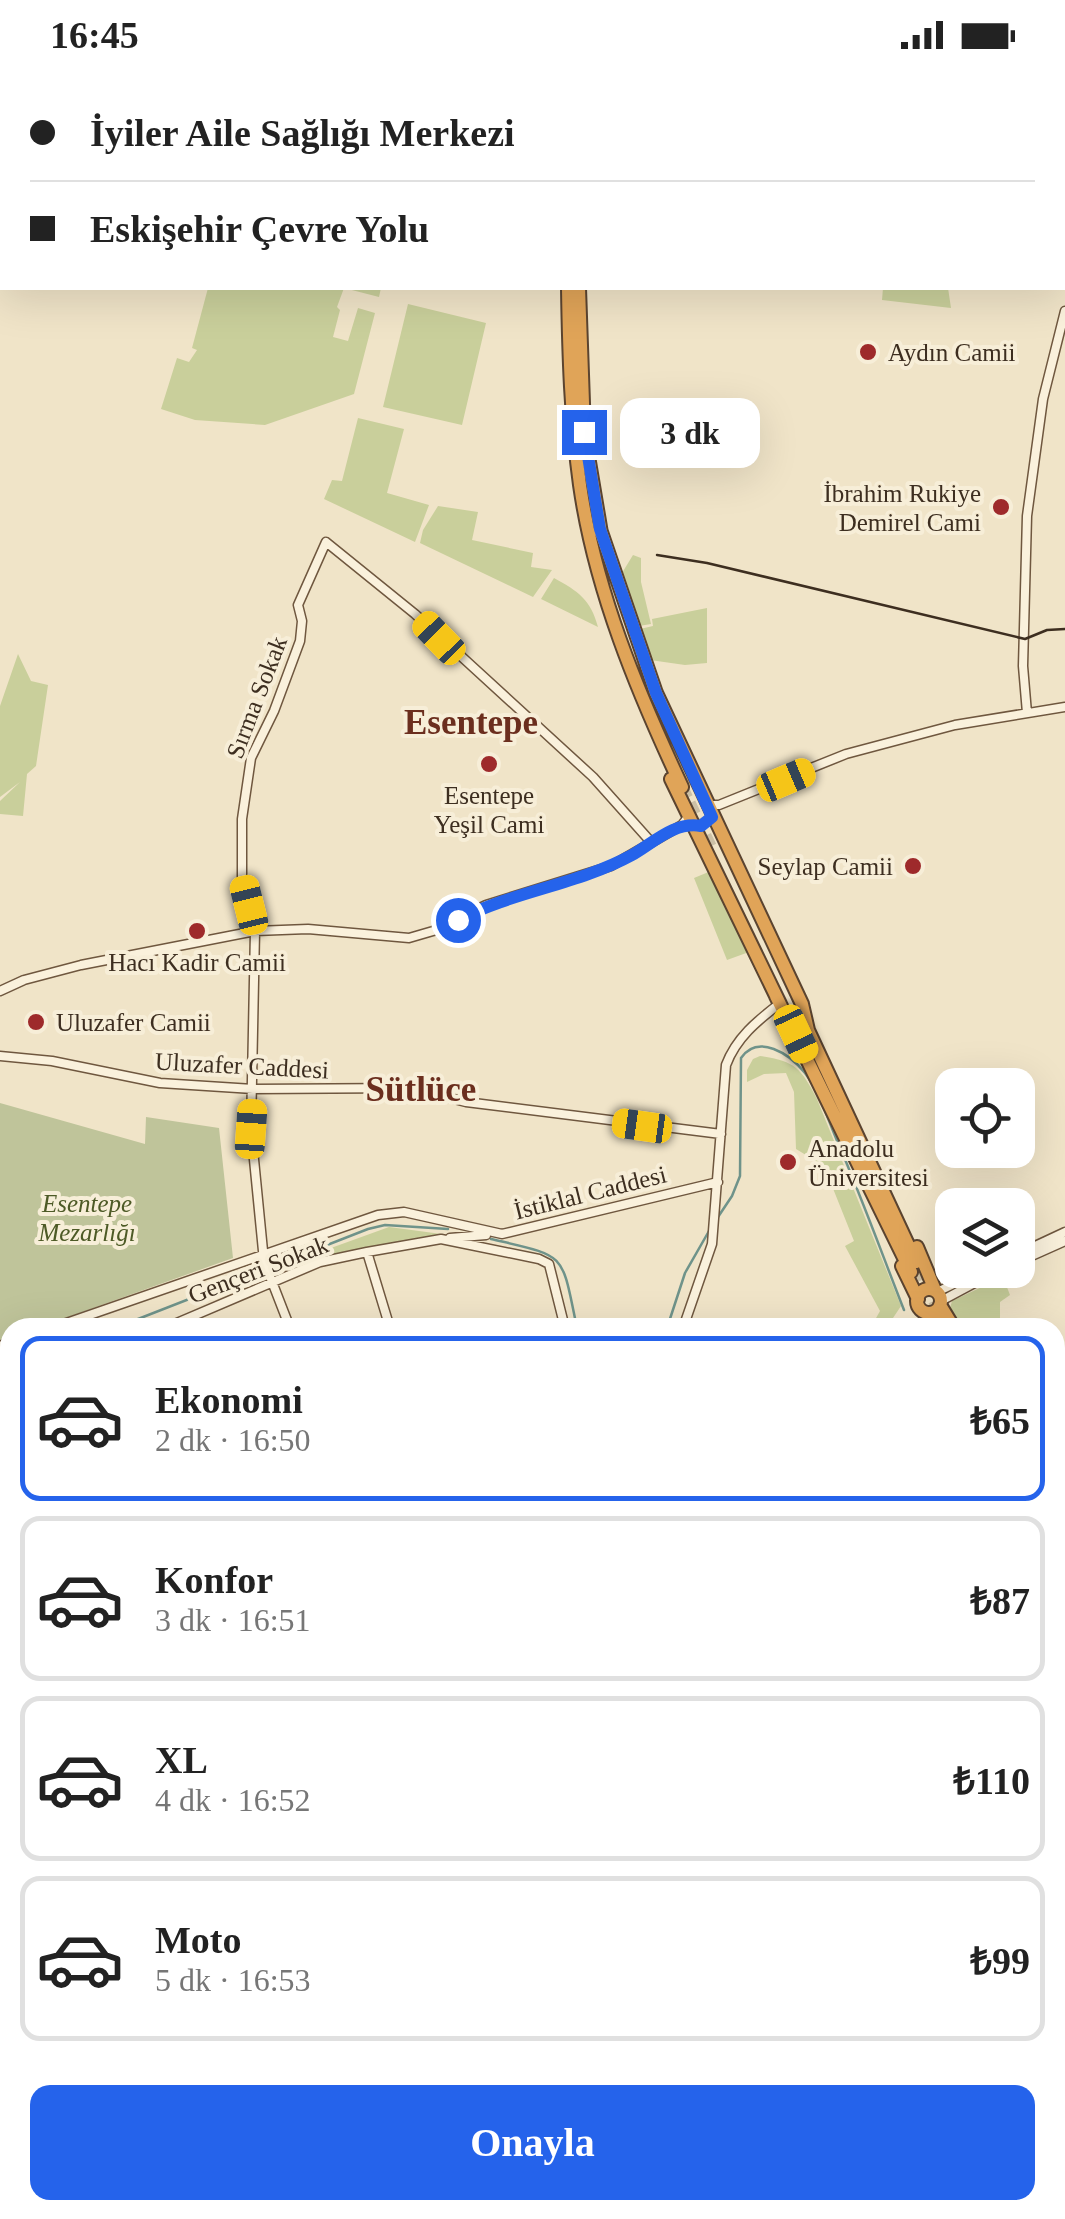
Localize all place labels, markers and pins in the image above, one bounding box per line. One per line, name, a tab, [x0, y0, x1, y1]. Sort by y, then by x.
place label: Aydın Camii	[888, 339, 1016, 366]
marker: Aydın Camii	[857, 341, 879, 363]
place label: İbrahim Rukiye Demirel Cami	[823, 480, 981, 536]
marker: İbrahim Rukiye Demirel Cami	[990, 496, 1012, 518]
marker: Esentepe Yeşil Cami	[478, 753, 500, 775]
place label: Esentepe Yeşil Cami	[434, 782, 544, 838]
place label: Seylap Camii	[758, 853, 893, 880]
marker: Seylap Camii	[902, 855, 924, 877]
marker: Hacı Kadir Camii	[186, 920, 208, 942]
place label: Hacı Kadir Camii	[108, 949, 286, 976]
place label: Uluzafer Camii	[56, 1009, 211, 1036]
marker: Uluzafer Camii	[25, 1011, 47, 1033]
place label: Anadolu Üniversitesi	[808, 1135, 929, 1191]
marker: Anadolu Üniversitesi	[777, 1151, 799, 1173]

